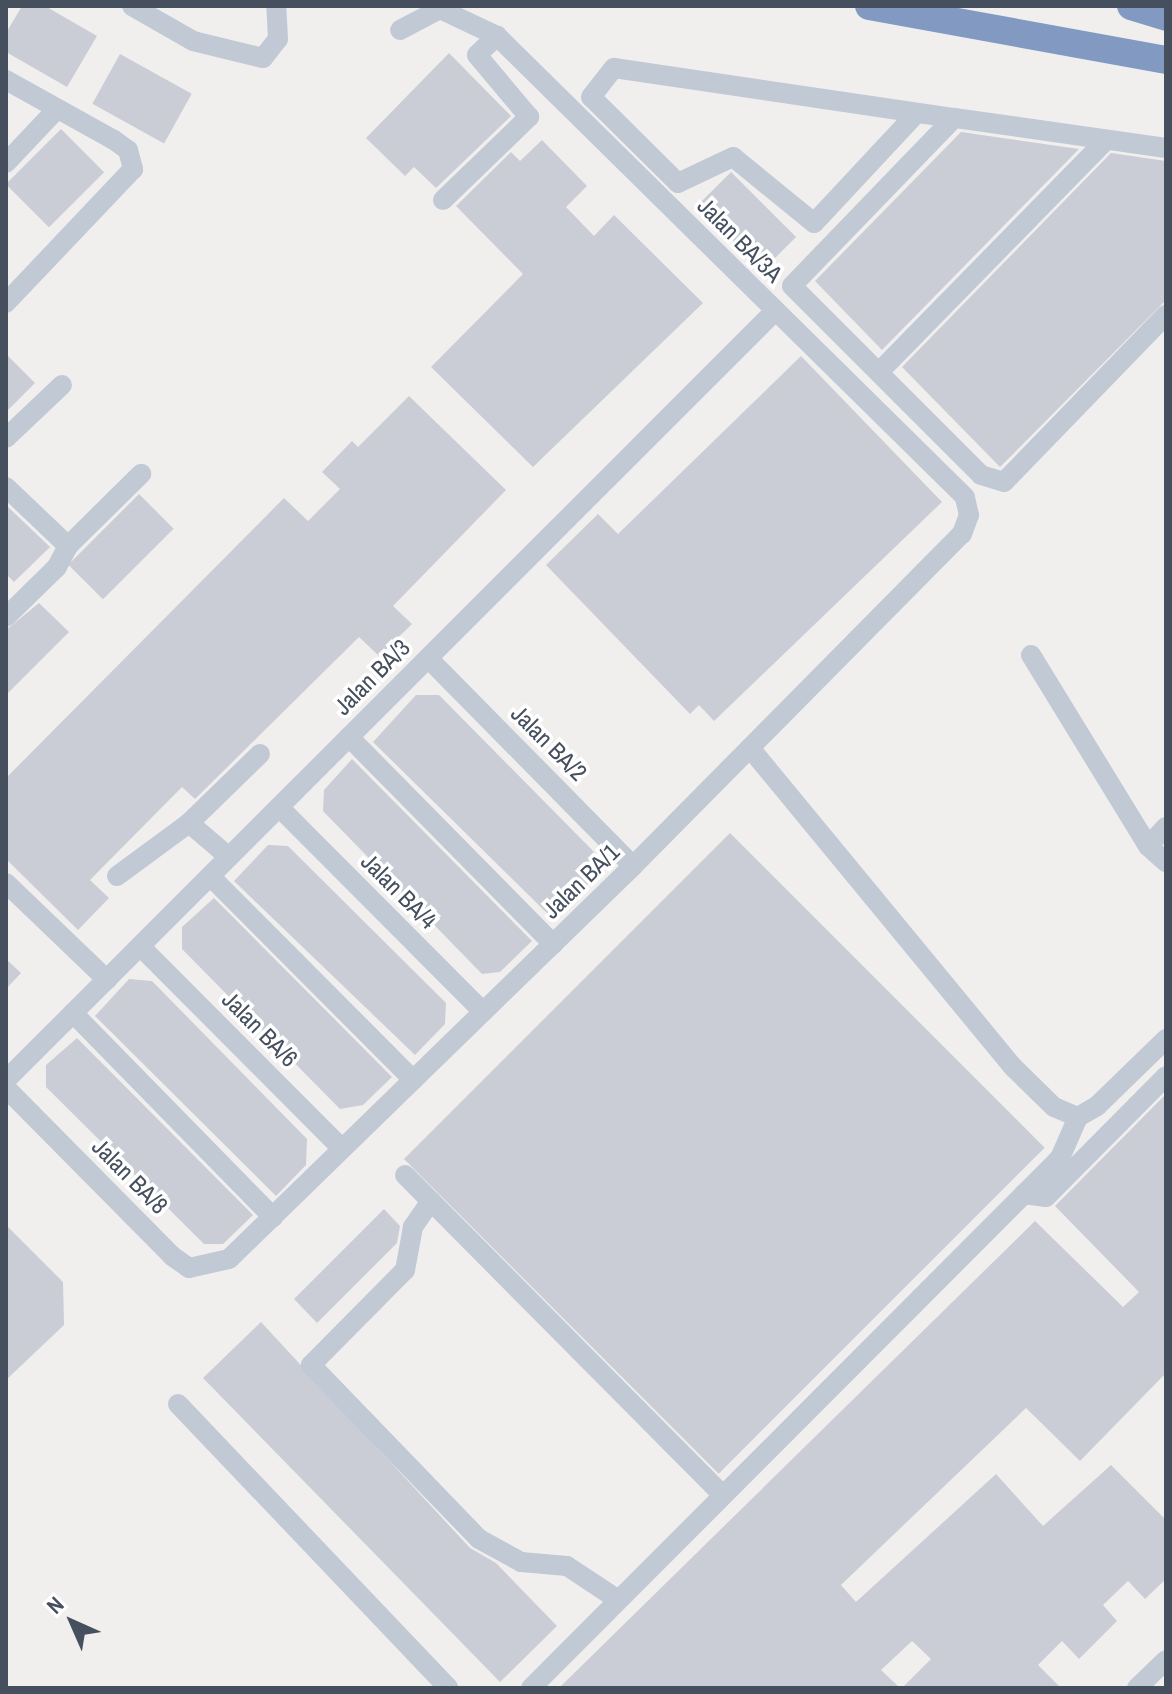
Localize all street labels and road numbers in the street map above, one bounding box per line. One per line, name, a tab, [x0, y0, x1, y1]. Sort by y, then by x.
street label: Jalan BA/3A	[692, 192, 788, 288]
street label: Jalan BA/3	[328, 633, 416, 721]
street label: Jalan BA/2	[505, 699, 593, 787]
street label: Jalan BA/1	[537, 838, 625, 924]
street label: Jalan BA/4	[355, 847, 443, 935]
street label: Jalan BA/6	[216, 985, 304, 1073]
street label: Jalan BA/8	[86, 1132, 174, 1220]

